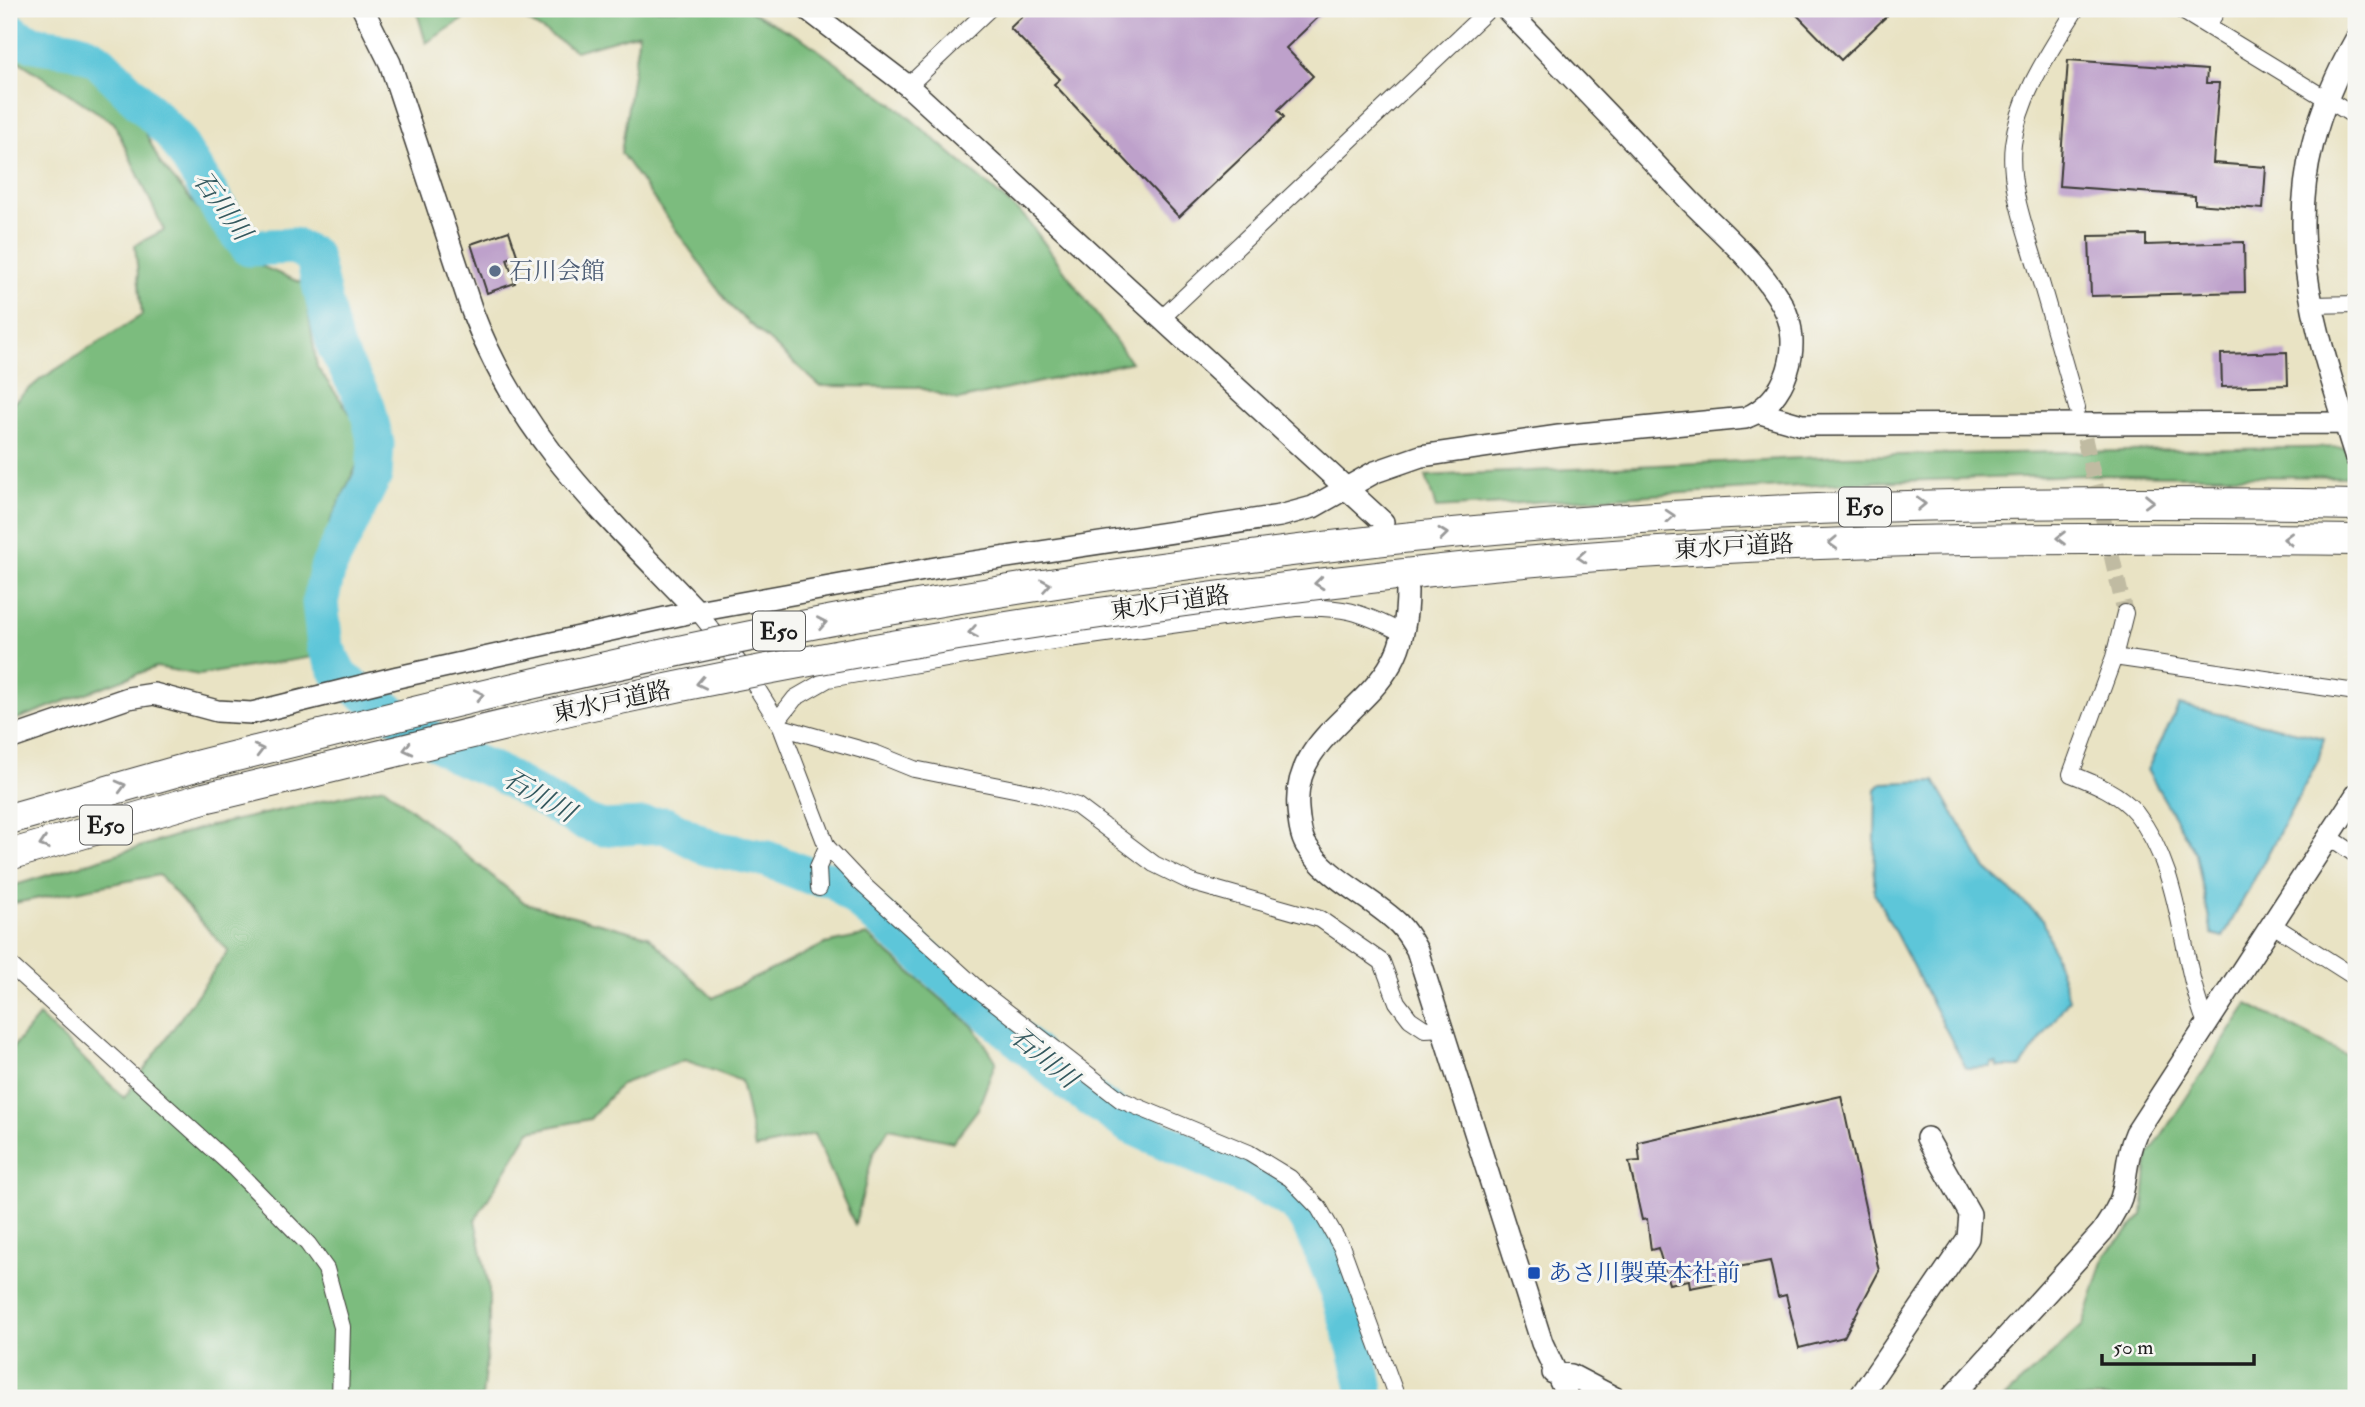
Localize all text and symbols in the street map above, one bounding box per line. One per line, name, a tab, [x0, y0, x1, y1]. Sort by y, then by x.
water label: 石川川	[186, 165, 260, 249]
place label: 石川会館	[509, 256, 605, 287]
marker: 石川会館	[487, 263, 503, 279]
road number: E50	[1839, 488, 1891, 526]
one-way arrow	[2144, 494, 2155, 509]
one-way arrow	[1916, 497, 1927, 512]
one-way arrow	[1664, 508, 1675, 523]
one-way arrow	[1437, 526, 1449, 541]
street label: 東水戸道路	[1673, 528, 1795, 566]
one-way arrow	[2055, 530, 2065, 546]
one-way arrow	[2282, 531, 2293, 547]
one-way arrow	[1827, 535, 1838, 550]
one-way arrow	[1576, 549, 1587, 564]
one-way arrow	[1314, 576, 1325, 591]
one-way arrow	[1040, 578, 1052, 593]
street label: 東水戸道路	[1108, 579, 1232, 627]
road number: E50	[753, 611, 805, 650]
one-way arrow	[816, 616, 828, 631]
one-way arrow	[967, 624, 979, 639]
street label: 東水戸道路	[550, 674, 674, 730]
one-way arrow	[695, 674, 707, 689]
one-way arrow	[473, 689, 485, 703]
one-way arrow	[402, 741, 414, 755]
one-way arrow	[252, 744, 264, 758]
water label: 石川川	[497, 763, 583, 831]
one-way arrow	[115, 780, 127, 794]
road number: E50	[80, 806, 132, 845]
one-way arrow	[39, 836, 51, 850]
water label: 石川川	[1004, 1021, 1086, 1097]
place label: あさ川製菓本社前	[1548, 1258, 1740, 1289]
marker: あさ川製菓本社前	[1526, 1265, 1542, 1281]
scale bar	[2102, 1323, 2255, 1367]
text: 50 m	[2113, 1334, 2154, 1361]

